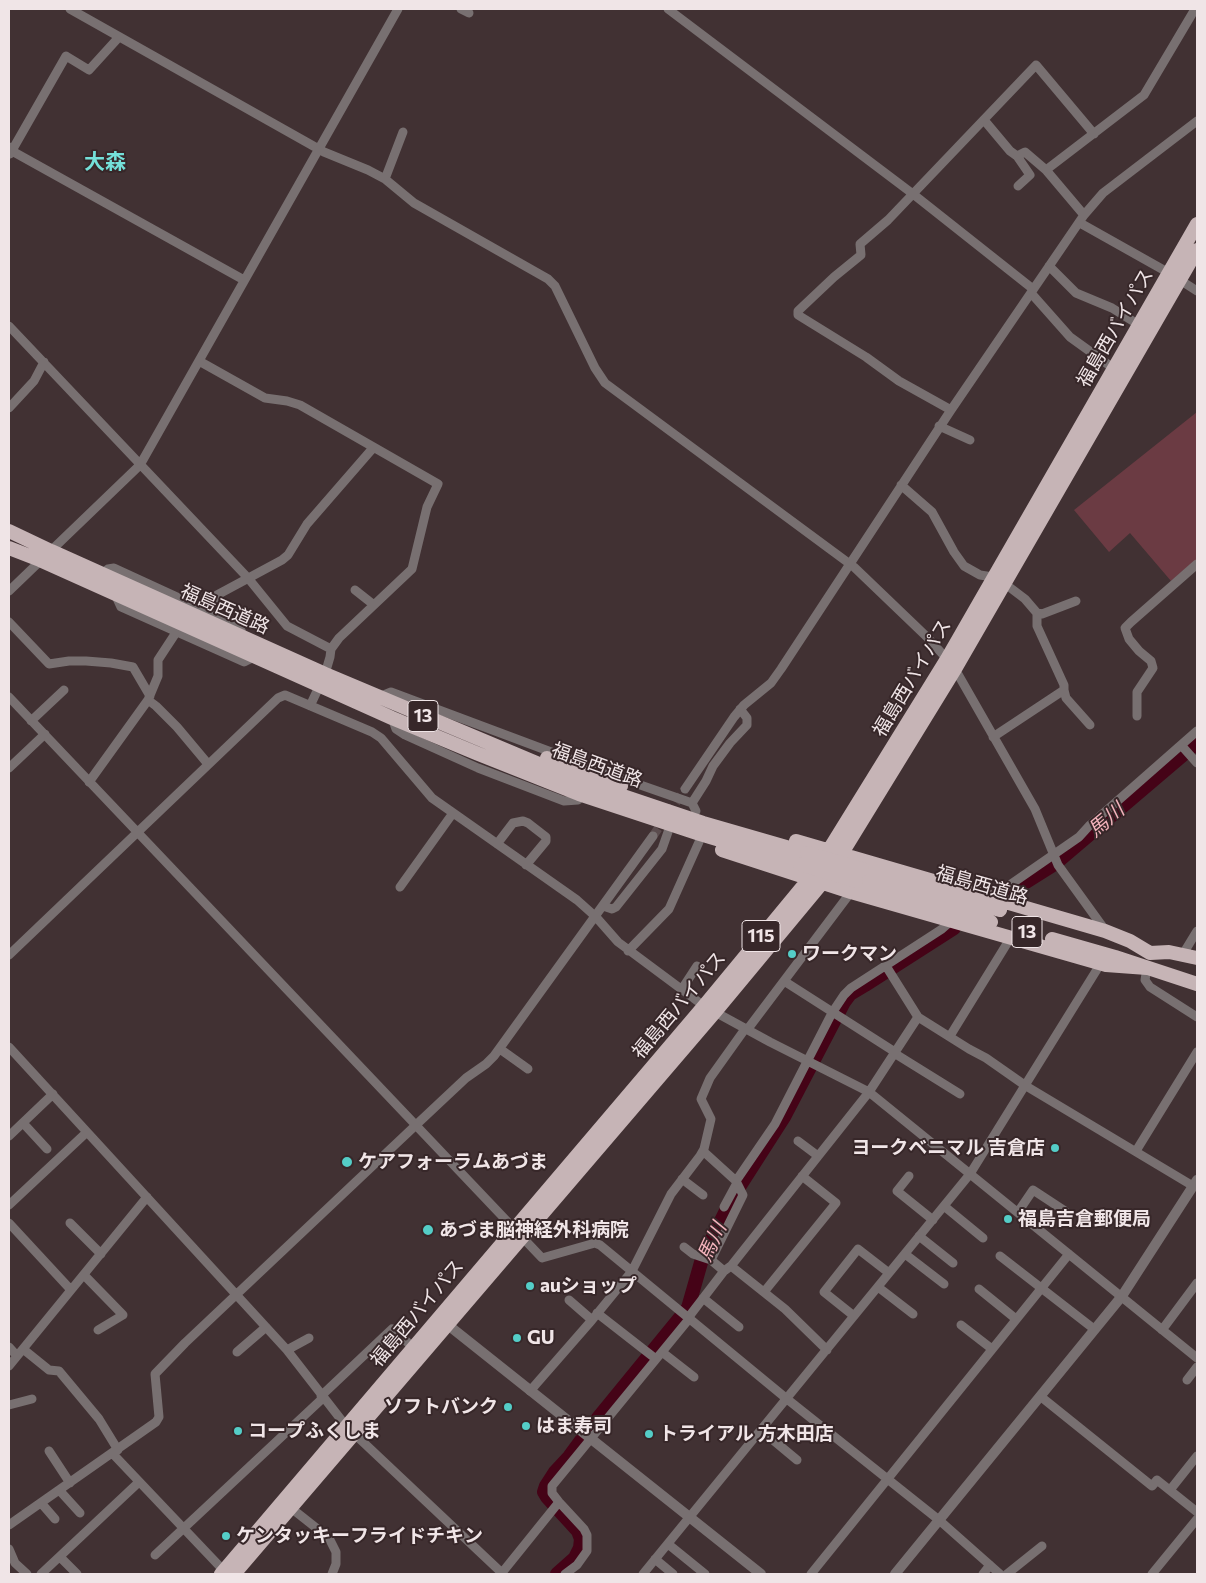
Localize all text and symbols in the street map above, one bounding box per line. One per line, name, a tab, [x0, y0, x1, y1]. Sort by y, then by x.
district label: 大森	[84, 149, 126, 175]
street label: 福島西バイパス	[1072, 265, 1158, 391]
street label: 福島西道路	[177, 579, 273, 639]
street label: 福島西バイパス	[868, 615, 956, 741]
road number: 13	[408, 700, 438, 731]
street label: 福島西道路	[548, 738, 646, 792]
water label: 馬川	[1083, 798, 1129, 842]
street label: 福島西道路	[933, 861, 1031, 909]
road number: 13	[1012, 916, 1042, 948]
road number: 115	[742, 920, 780, 951]
place label: ワークマン	[802, 943, 897, 965]
street label: 福島西バイパス	[628, 947, 730, 1063]
marker: ワークマン	[786, 948, 798, 960]
place label: ヨークベニマル 吉倉店	[851, 1137, 1045, 1159]
marker: ヨークベニマル 吉倉店	[1049, 1142, 1061, 1154]
place label: ケアフォーラムあづま	[358, 1151, 548, 1173]
marker: ケアフォーラムあづま	[340, 1155, 354, 1169]
place label: 福島吉倉郵便局	[1018, 1208, 1151, 1230]
marker: 福島吉倉郵便局	[1002, 1213, 1014, 1225]
place label: あづま脳神経外科病院	[439, 1219, 629, 1241]
water label: 馬川	[693, 1219, 731, 1265]
marker: あづま脳神経外科病院	[421, 1223, 435, 1237]
street label: 福島西バイパス	[366, 1255, 468, 1371]
place label: auショップ	[540, 1275, 637, 1297]
marker: auショップ	[524, 1280, 536, 1292]
place label: GU	[527, 1327, 555, 1349]
marker: GU	[511, 1332, 523, 1344]
place label: ソフトバンク	[384, 1396, 498, 1418]
marker: ソフトバンク	[502, 1401, 514, 1413]
place label: はま寿司	[536, 1415, 612, 1437]
place label: コープふくしま	[248, 1420, 381, 1442]
marker: はま寿司	[520, 1420, 532, 1432]
place label: トライアル 方木田店	[659, 1423, 834, 1445]
marker: コープふくしま	[232, 1425, 244, 1437]
marker: トライアル 方木田店	[643, 1428, 655, 1440]
place label: ケンタッキーフライドチキン	[236, 1525, 483, 1547]
marker: ケンタッキーフライドチキン	[220, 1530, 232, 1542]

